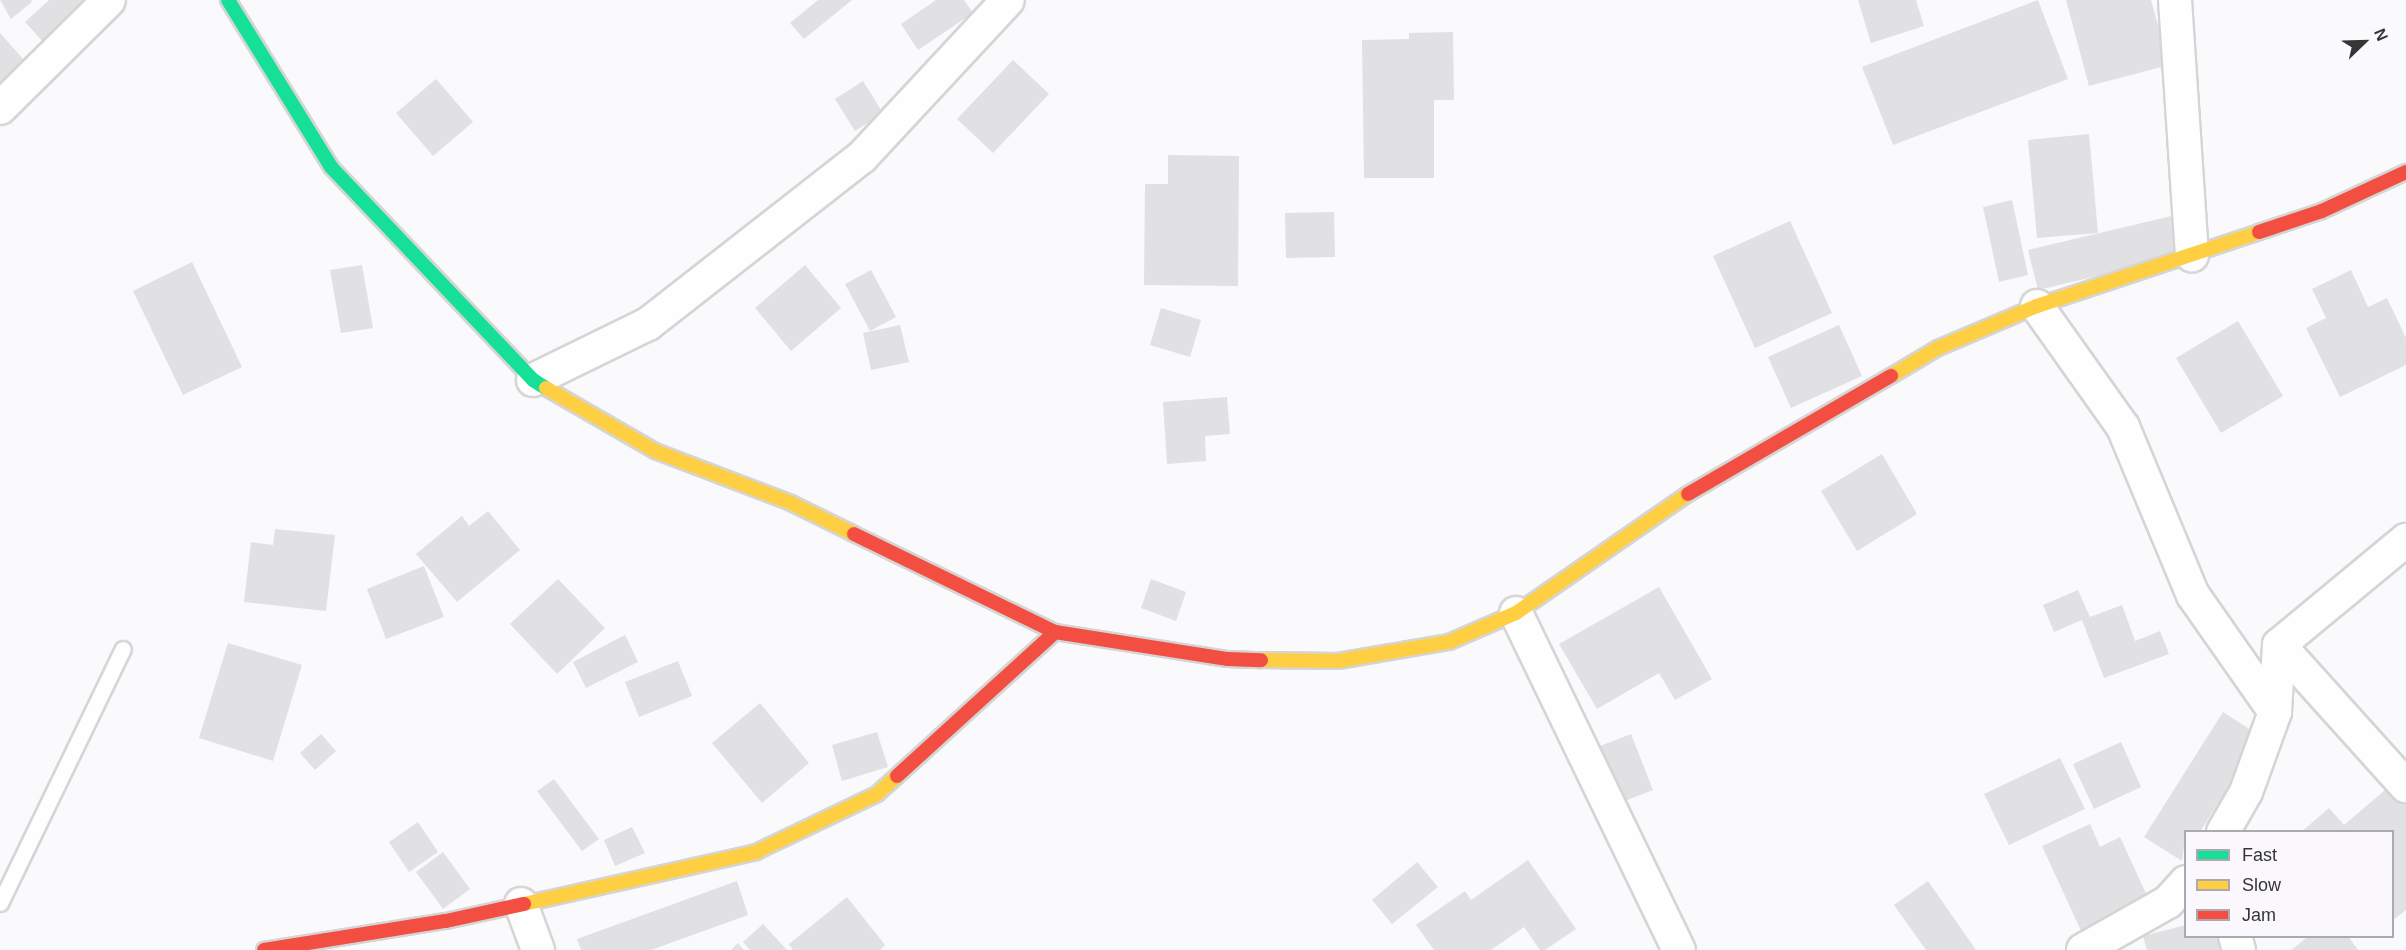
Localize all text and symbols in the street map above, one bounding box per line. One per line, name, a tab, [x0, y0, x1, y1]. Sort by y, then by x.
north arrow	[2334, 12, 2394, 72]
text: N	[2371, 26, 2391, 43]
legend	[2184, 830, 2394, 938]
text: Fast	[2242, 845, 2277, 865]
text: Slow	[2242, 875, 2281, 895]
text: Jam	[2242, 905, 2276, 925]

